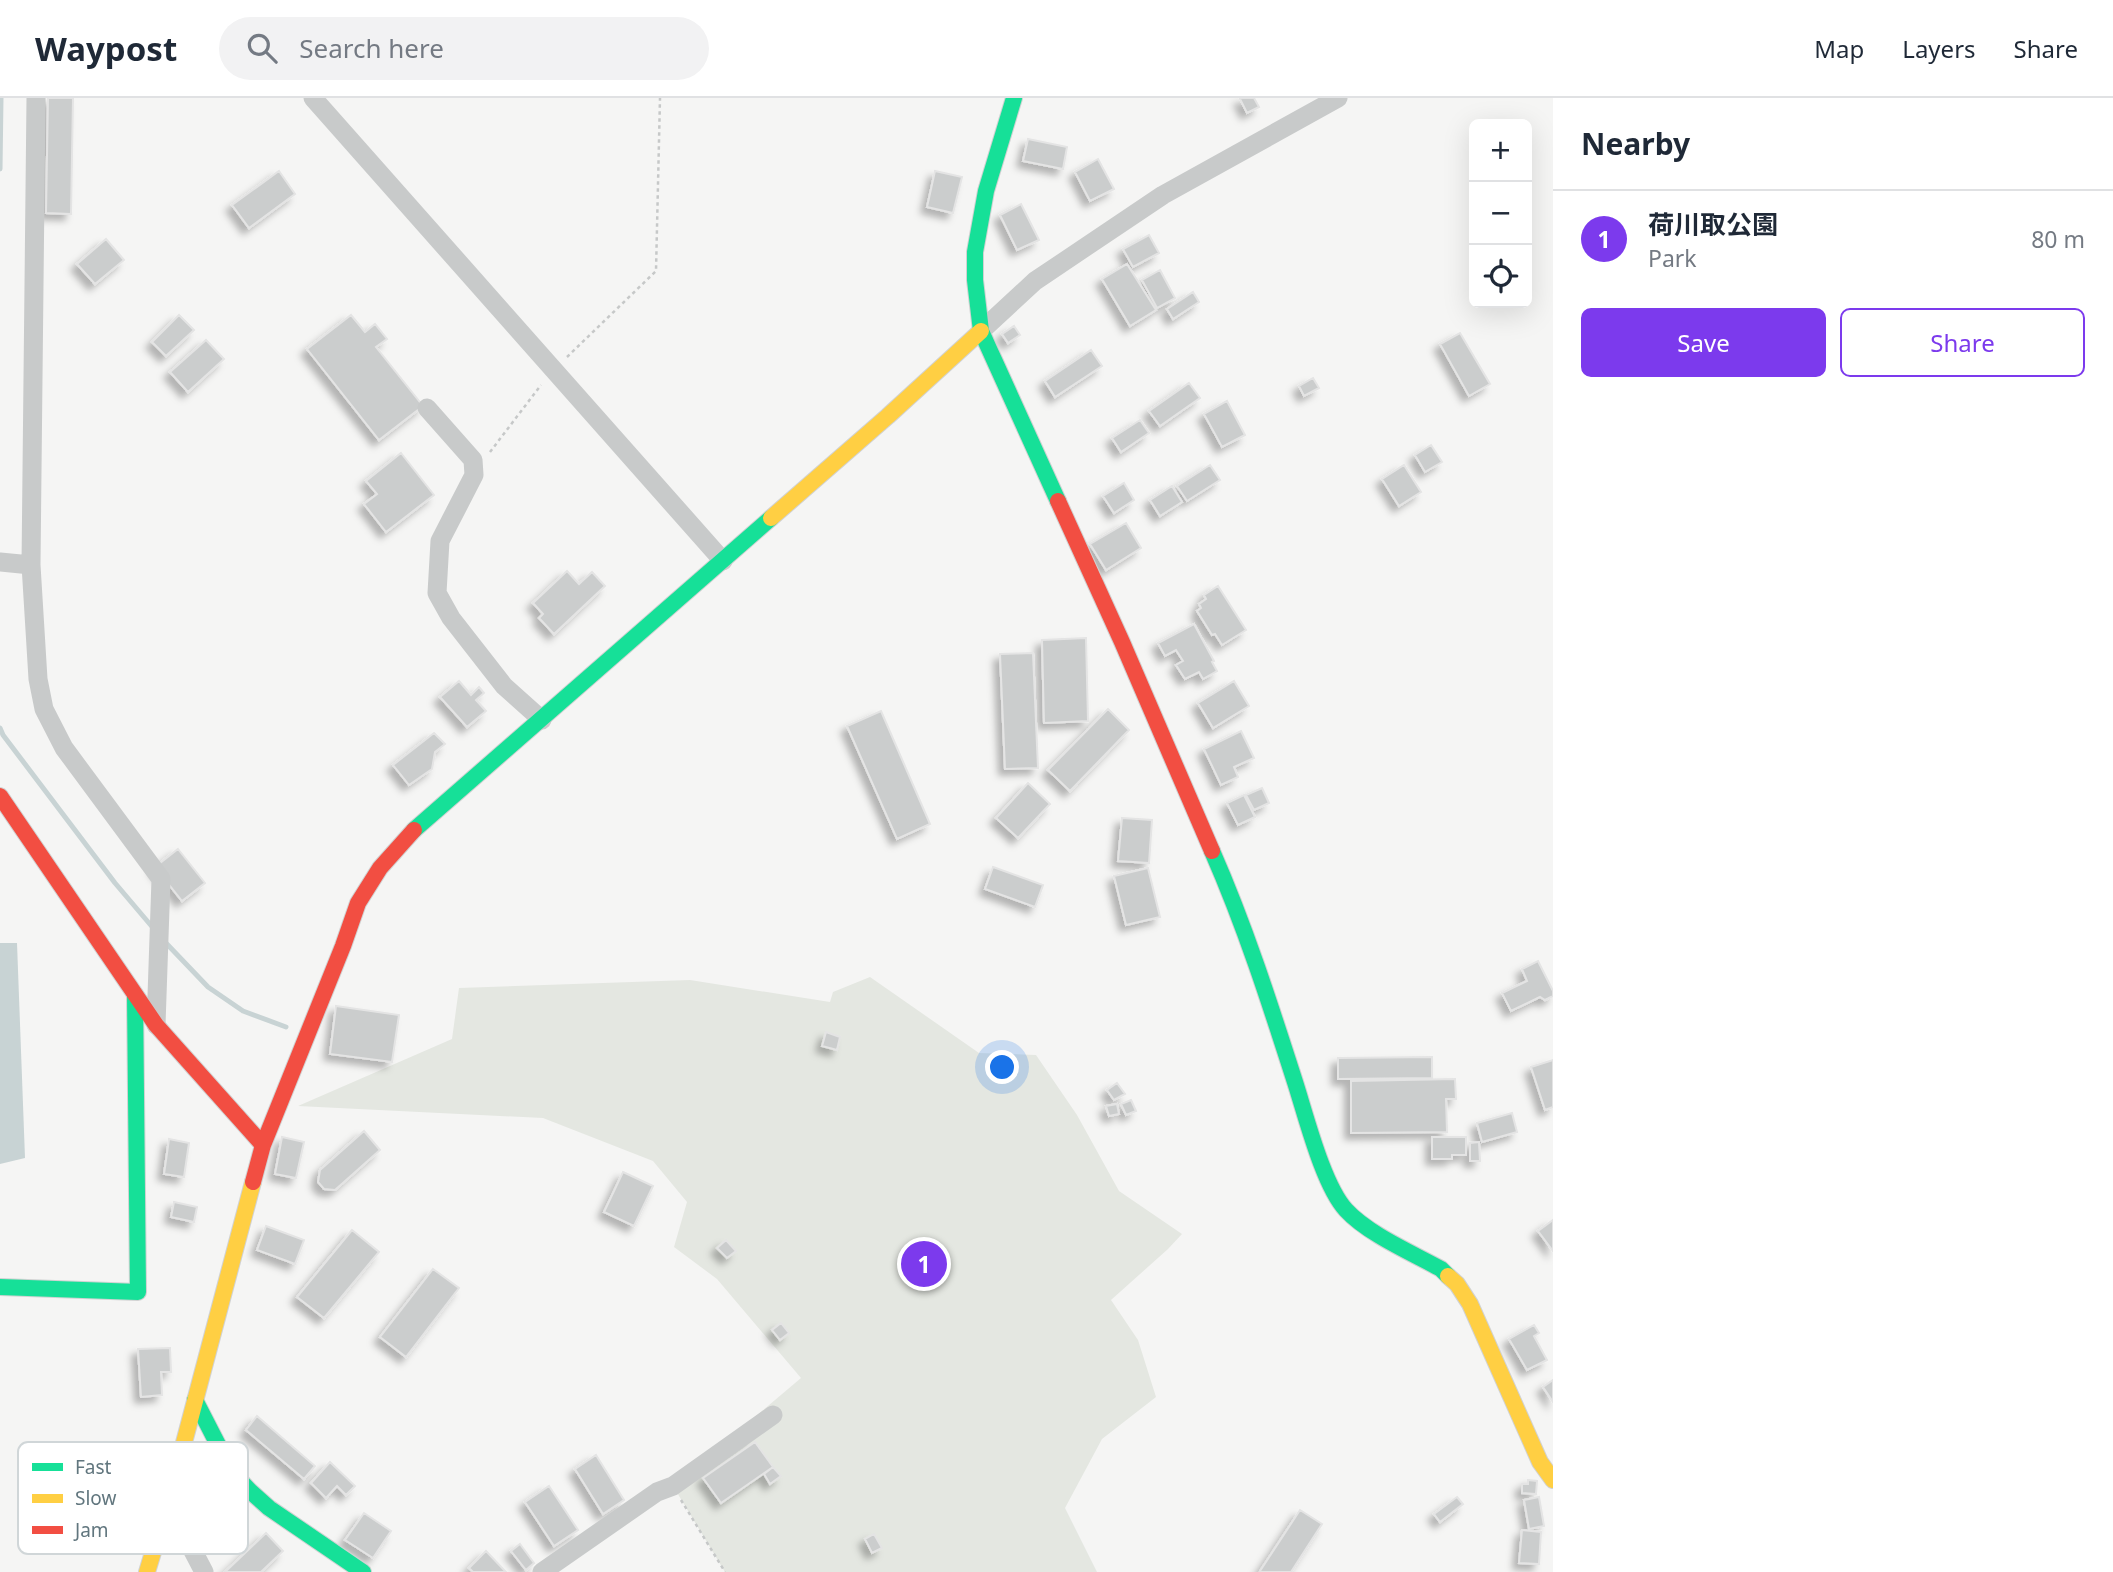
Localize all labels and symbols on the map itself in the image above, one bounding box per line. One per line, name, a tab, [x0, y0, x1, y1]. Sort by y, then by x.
your location	[985, 1050, 1019, 1084]
pin: 1	[901, 1238, 947, 1290]
legend	[18, 1442, 248, 1554]
text: Fast	[75, 1454, 112, 1480]
text: Slow	[75, 1485, 116, 1511]
text: Jam	[73, 1517, 109, 1543]

